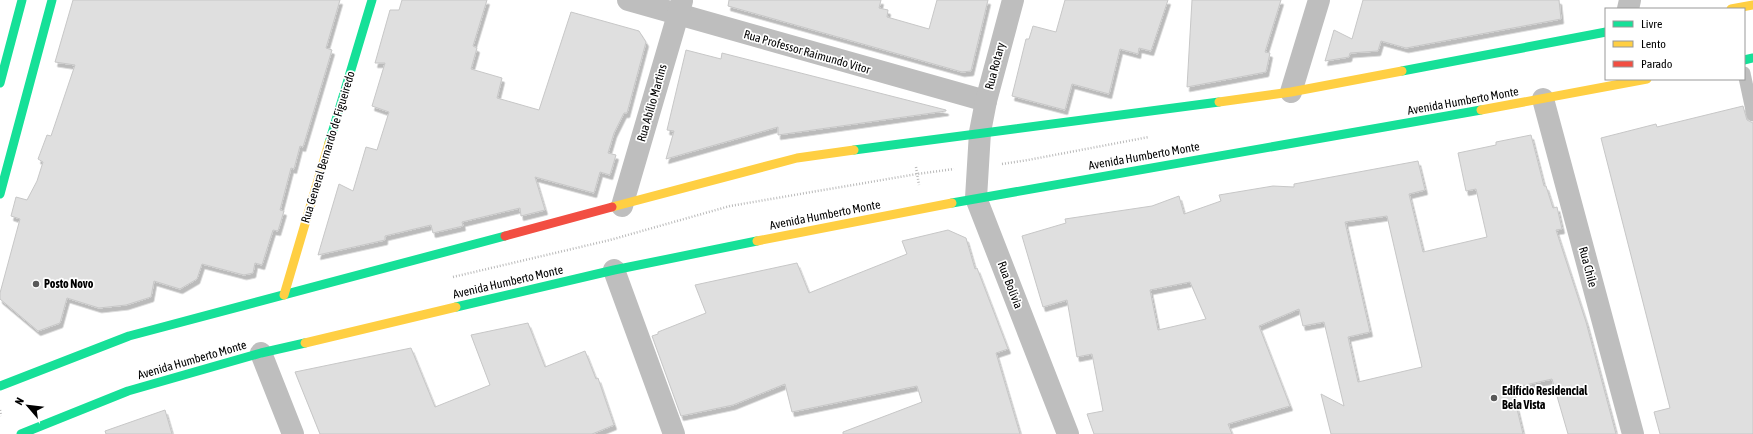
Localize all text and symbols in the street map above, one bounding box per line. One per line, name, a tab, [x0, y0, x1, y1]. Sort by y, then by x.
legend	[1605, 8, 1745, 80]
text: Livre	[1641, 17, 1662, 31]
street label: Rua Professor Raimundo Vitor	[742, 27, 872, 77]
text: Lento	[1641, 37, 1666, 51]
street label: Rua Rotary	[982, 41, 1008, 91]
text: Parado	[1641, 57, 1673, 71]
street label: Rua Abílio Martins	[634, 63, 670, 143]
street label: Rua General Bernardo de Figueiredo	[298, 69, 358, 225]
street label: Avenida Humberto Monte	[1406, 84, 1520, 118]
street label: Avenida Humberto Monte	[1087, 139, 1201, 173]
street label: Avenida Humberto Monte	[768, 197, 882, 233]
street label: Rua Chile	[1576, 245, 1600, 289]
street label: Rua Bolívia	[995, 259, 1025, 311]
street label: Avenida Humberto Monte	[452, 263, 564, 301]
place label: Posto Novo	[44, 277, 94, 291]
marker: Posto Novo	[31, 279, 41, 289]
street label: Avenida Humberto Monte	[136, 338, 248, 382]
place label: Edifício Residencial Bela Vista	[1502, 384, 1588, 412]
north arrow	[8, 386, 48, 426]
marker: Edifício Residencial Bela Vista	[1489, 393, 1499, 403]
text: N	[12, 396, 26, 407]

